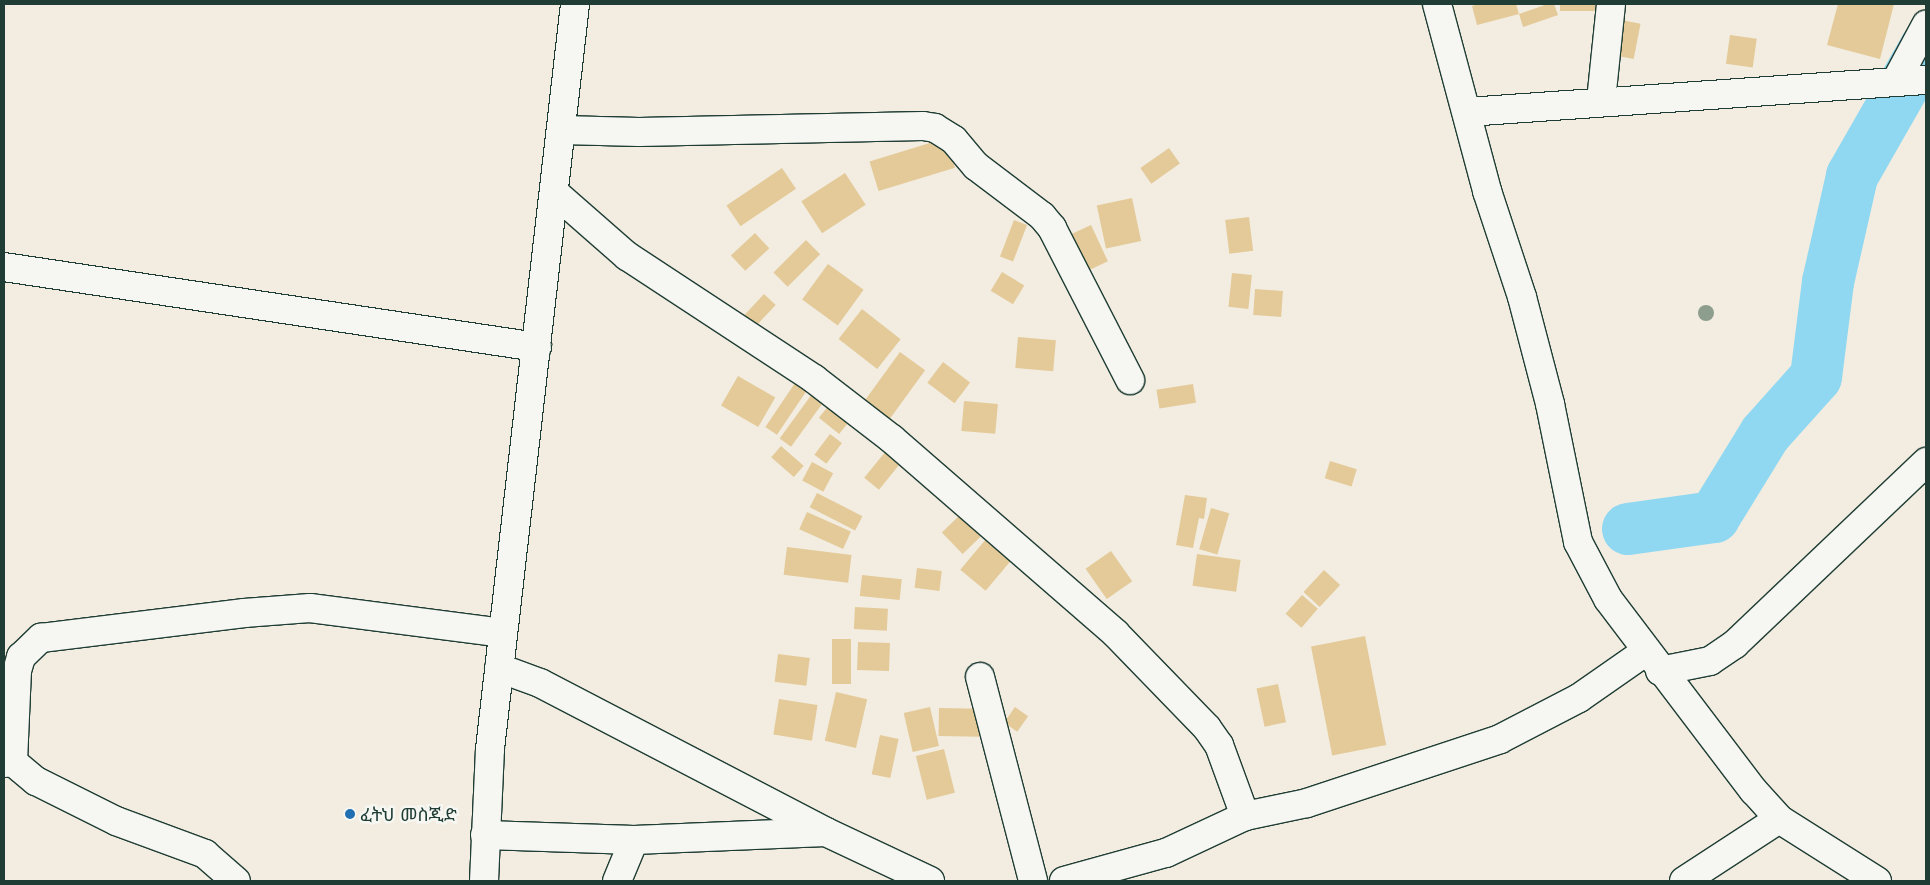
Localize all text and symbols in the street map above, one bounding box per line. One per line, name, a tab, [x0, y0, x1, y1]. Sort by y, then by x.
place label: ፈትህ መስጂድ	[360, 803, 457, 825]
marker: ፈትህ መስጂድ	[344, 808, 356, 820]

